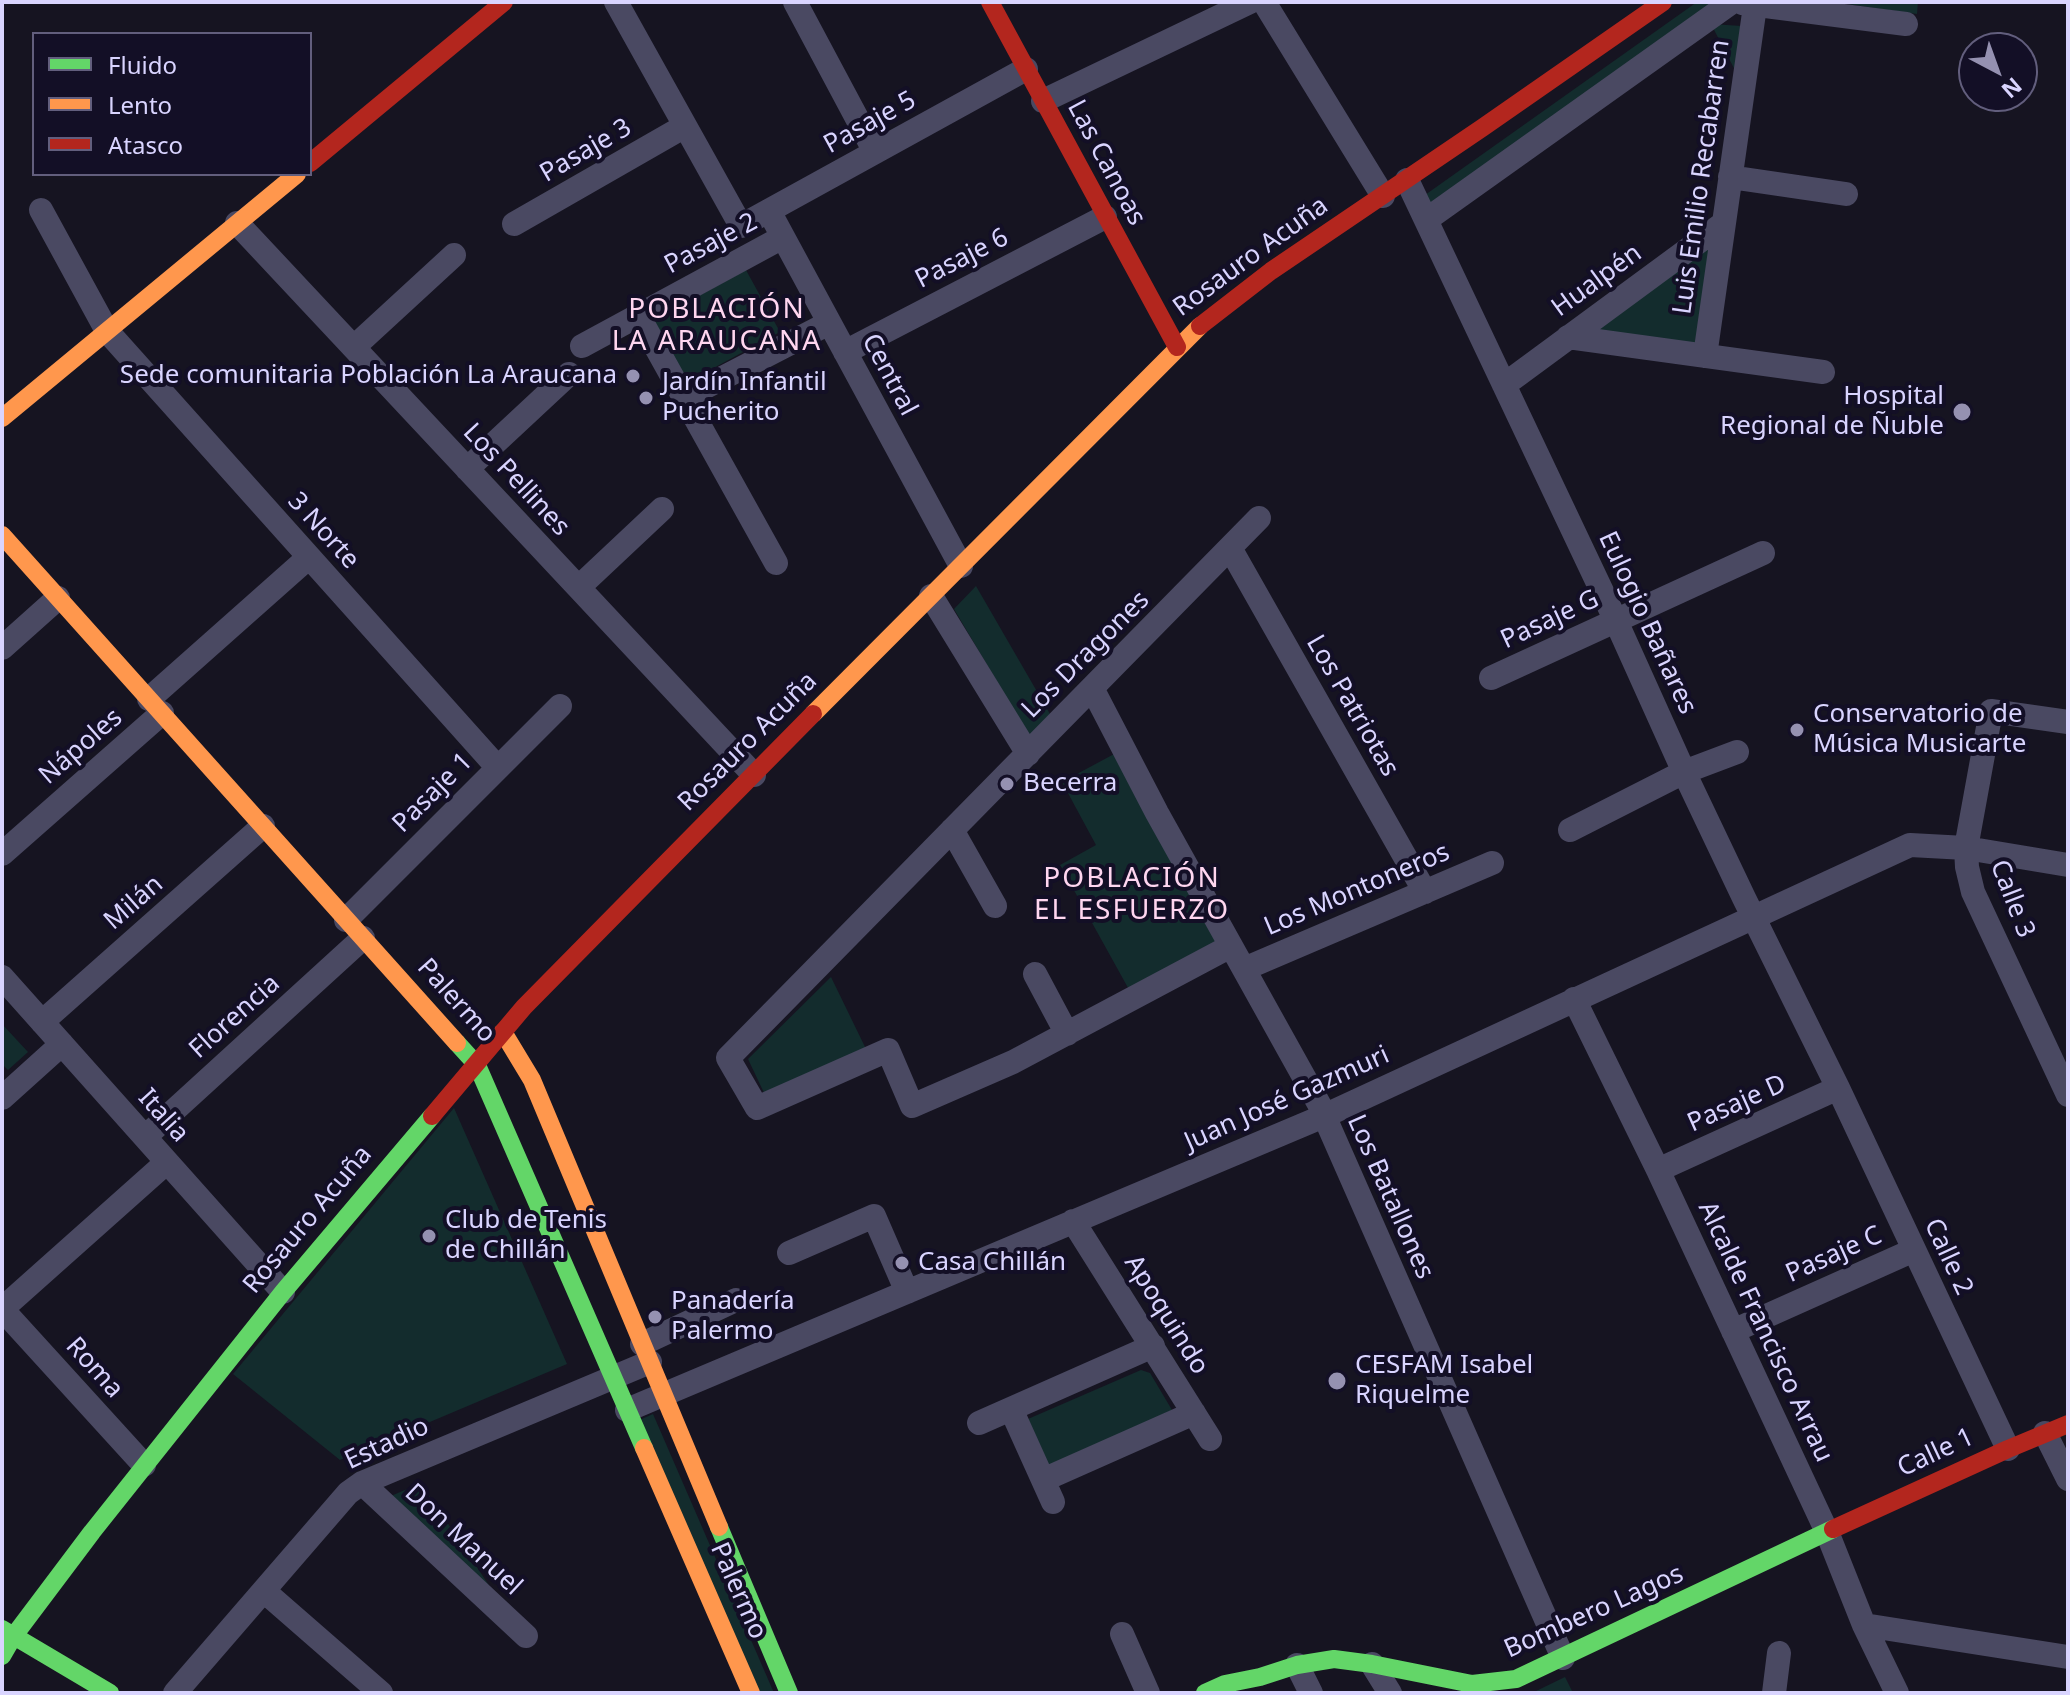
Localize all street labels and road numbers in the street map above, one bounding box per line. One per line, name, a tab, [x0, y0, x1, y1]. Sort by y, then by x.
street label: Luis Emilio Recabarren	[1667, 38, 1737, 316]
street label: Pasaje 5	[819, 85, 921, 161]
street label: Las Canoas	[1060, 95, 1152, 231]
street label: Pasaje 3	[535, 112, 637, 190]
street label: Rosauro Acuña	[1168, 190, 1334, 324]
street label: Pasaje 2	[659, 207, 763, 281]
street label: Pasaje 6	[910, 222, 1014, 296]
street label: Hualpén	[1546, 238, 1648, 324]
street label: Central	[855, 329, 923, 421]
street label: Los Pellines	[456, 417, 576, 543]
street label: 3 Norte	[281, 486, 365, 576]
street label: Eulogio Bañares	[1591, 527, 1703, 719]
street label: Pasaje G	[1496, 584, 1604, 656]
street label: Los Dragones	[1016, 585, 1156, 725]
street label: Los Patriotas	[1299, 630, 1405, 782]
street label: Rosauro Acuña	[672, 666, 824, 818]
street label: Nápoles	[33, 702, 129, 792]
street label: Pasaje 1	[386, 746, 480, 840]
street label: Los Montoneros	[1260, 837, 1454, 943]
street label: Calle 3	[1983, 856, 2041, 942]
street label: Milán	[98, 869, 170, 937]
street label: Palermo	[410, 952, 502, 1050]
street label: Florencia	[183, 968, 287, 1066]
street label: Juan José Gazmuri	[1180, 1040, 1394, 1158]
street label: Pasaje D	[1683, 1069, 1791, 1139]
street label: Italia	[131, 1083, 195, 1149]
street label: Los Batallones	[1340, 1110, 1440, 1284]
street label: Rosauro Acuña	[237, 1140, 379, 1300]
street label: Alcalde Francisco Arrau	[1691, 1197, 1839, 1467]
street label: Calle 2	[1917, 1214, 1979, 1300]
street label: Pasaje C	[1781, 1220, 1887, 1290]
street label: Apoquindo	[1117, 1250, 1215, 1380]
street label: Roma	[59, 1331, 129, 1405]
street label: Estadio	[340, 1411, 434, 1477]
street label: Calle 1	[1893, 1422, 1979, 1484]
street label: Don Manuel	[398, 1478, 528, 1602]
street label: Palermo	[703, 1538, 773, 1644]
street label: Bombero Lagos	[1500, 1559, 1688, 1665]

